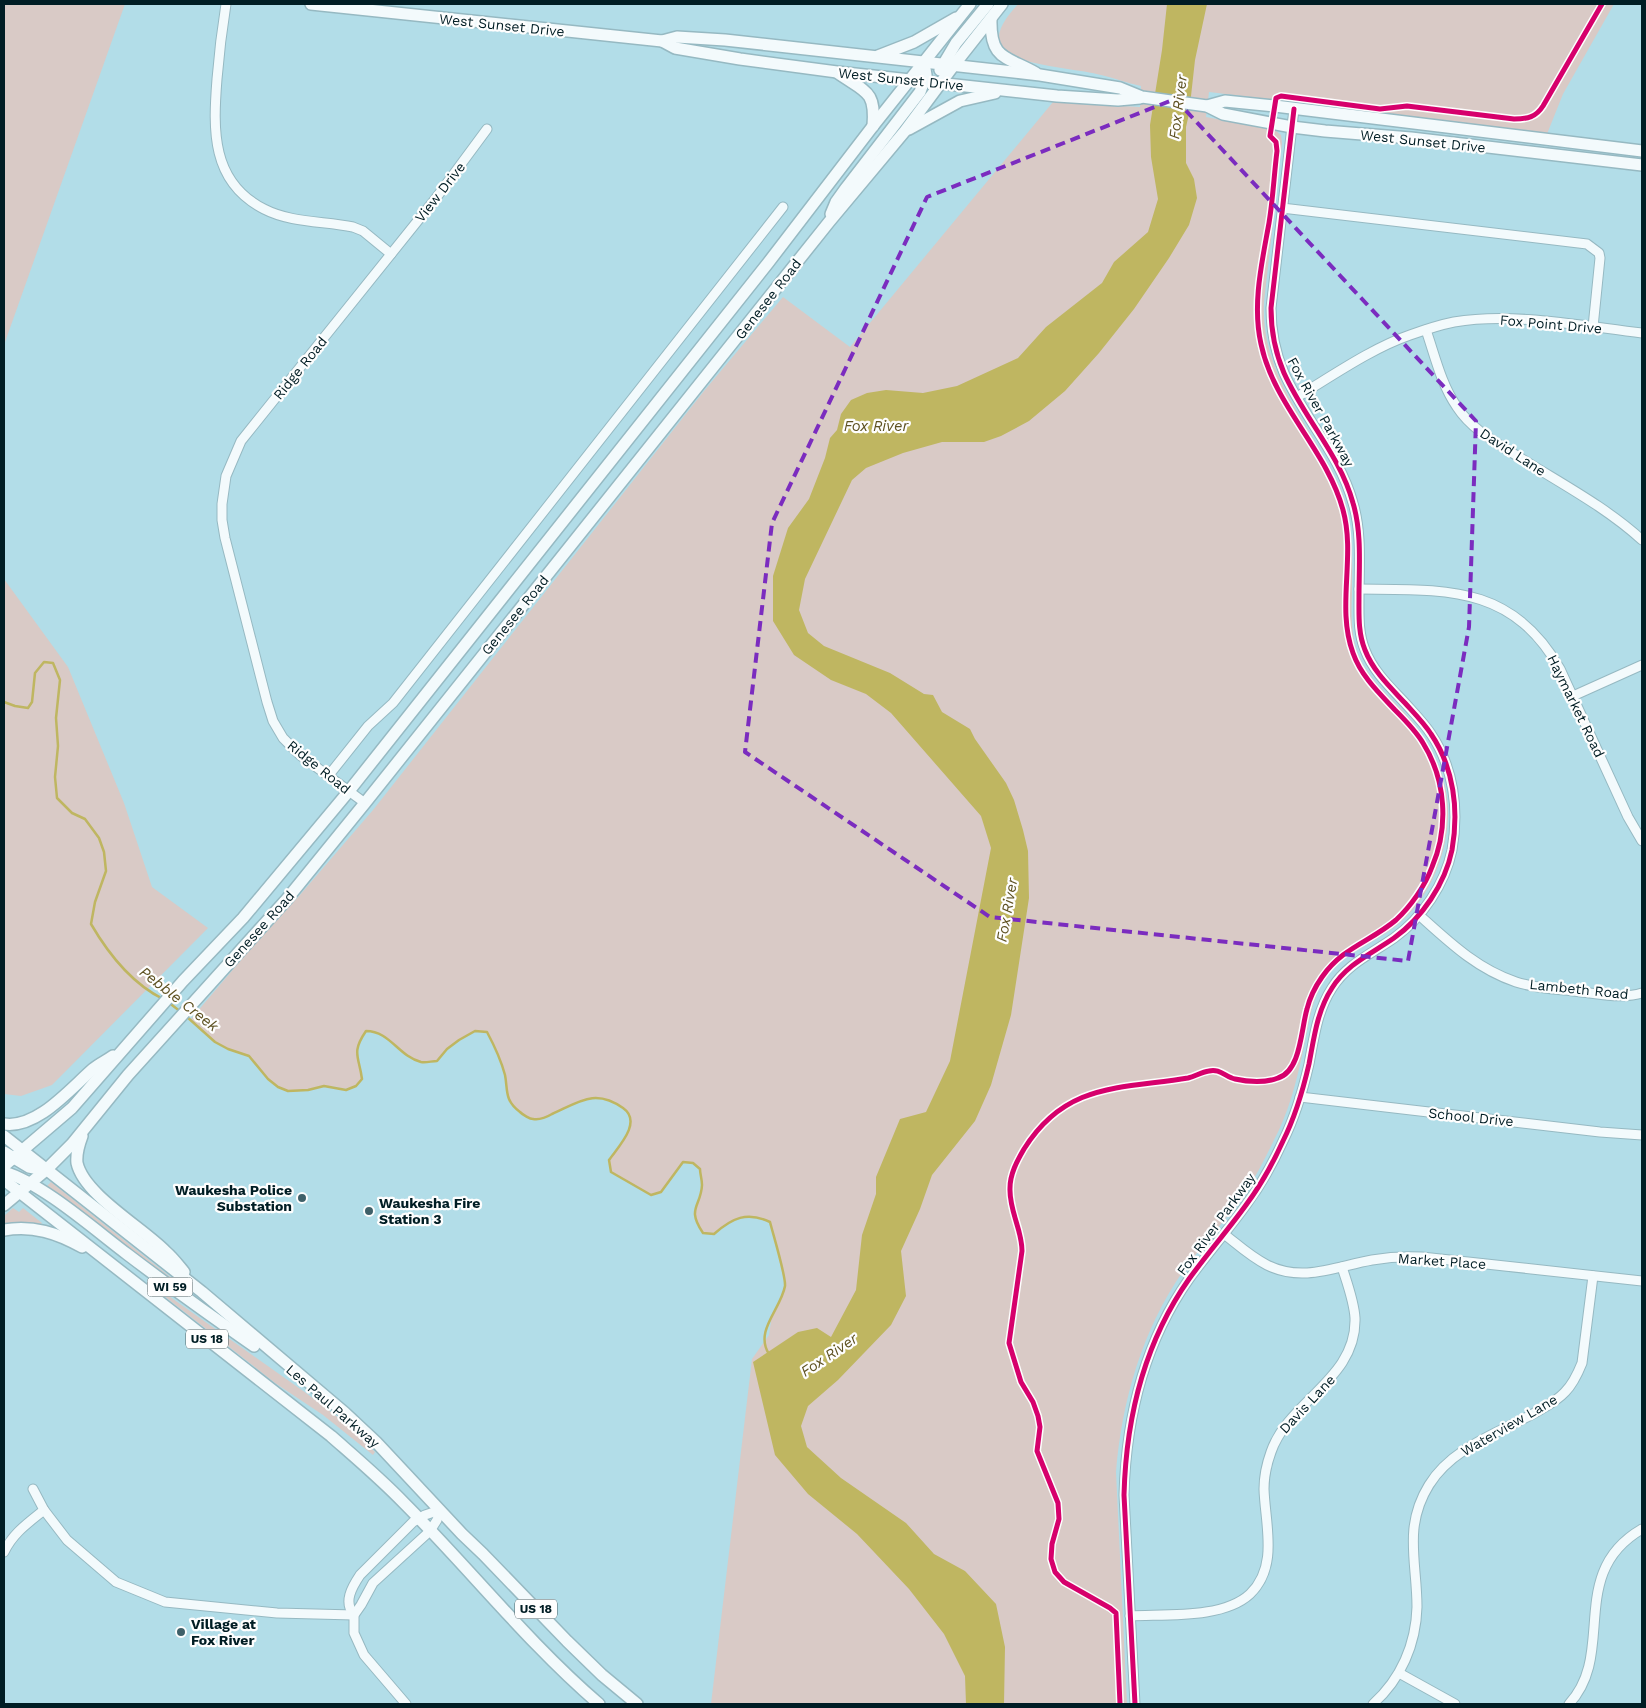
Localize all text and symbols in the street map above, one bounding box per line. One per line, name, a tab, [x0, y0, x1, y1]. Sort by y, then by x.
street label: West Sunset Drive	[439, 10, 565, 40]
street label: West Sunset Drive	[838, 64, 964, 94]
water label: Fox River	[1165, 73, 1191, 140]
street label: West Sunset Drive	[1360, 126, 1486, 156]
street label: View Drive	[412, 159, 468, 225]
street label: Genesee Road	[732, 256, 804, 342]
street label: Fox Point Drive	[1499, 312, 1603, 336]
street label: Ridge Road	[270, 333, 330, 403]
street label: Fox River Parkway	[1284, 354, 1358, 470]
water label: Fox River	[844, 417, 910, 435]
street label: David Lane	[1477, 425, 1549, 479]
street label: Genesee Road	[478, 572, 552, 658]
street label: Haymarket Road	[1544, 652, 1608, 760]
street label: Ridge Road	[284, 737, 354, 797]
water label: Fox River	[993, 875, 1022, 943]
street label: Genesee Road	[220, 887, 298, 971]
water label: Pebble Creek	[136, 963, 223, 1036]
street label: Lambeth Road	[1529, 976, 1629, 1002]
street label: School Drive	[1428, 1105, 1514, 1129]
street label: Fox River Parkway	[1173, 1169, 1259, 1278]
place label: Waukesha Police Substation	[175, 1182, 292, 1214]
marker: Waukesha Police Substation	[296, 1192, 308, 1204]
place label: Waukesha Fire Station 3	[379, 1195, 480, 1227]
marker: Waukesha Fire Station 3	[363, 1205, 375, 1217]
street label: Market Place	[1397, 1250, 1487, 1272]
road number: WI 59	[148, 1277, 192, 1296]
water label: Fox River	[797, 1329, 862, 1381]
road number: US 18	[186, 1330, 228, 1348]
street label: Les Paul Parkway	[283, 1361, 384, 1451]
street label: Davis Lane	[1276, 1371, 1338, 1437]
street label: Waterview Lane	[1458, 1391, 1560, 1459]
road number: US 18	[515, 1600, 557, 1618]
place label: Village at Fox River	[191, 1616, 256, 1648]
marker: Village at Fox River	[175, 1626, 187, 1638]

